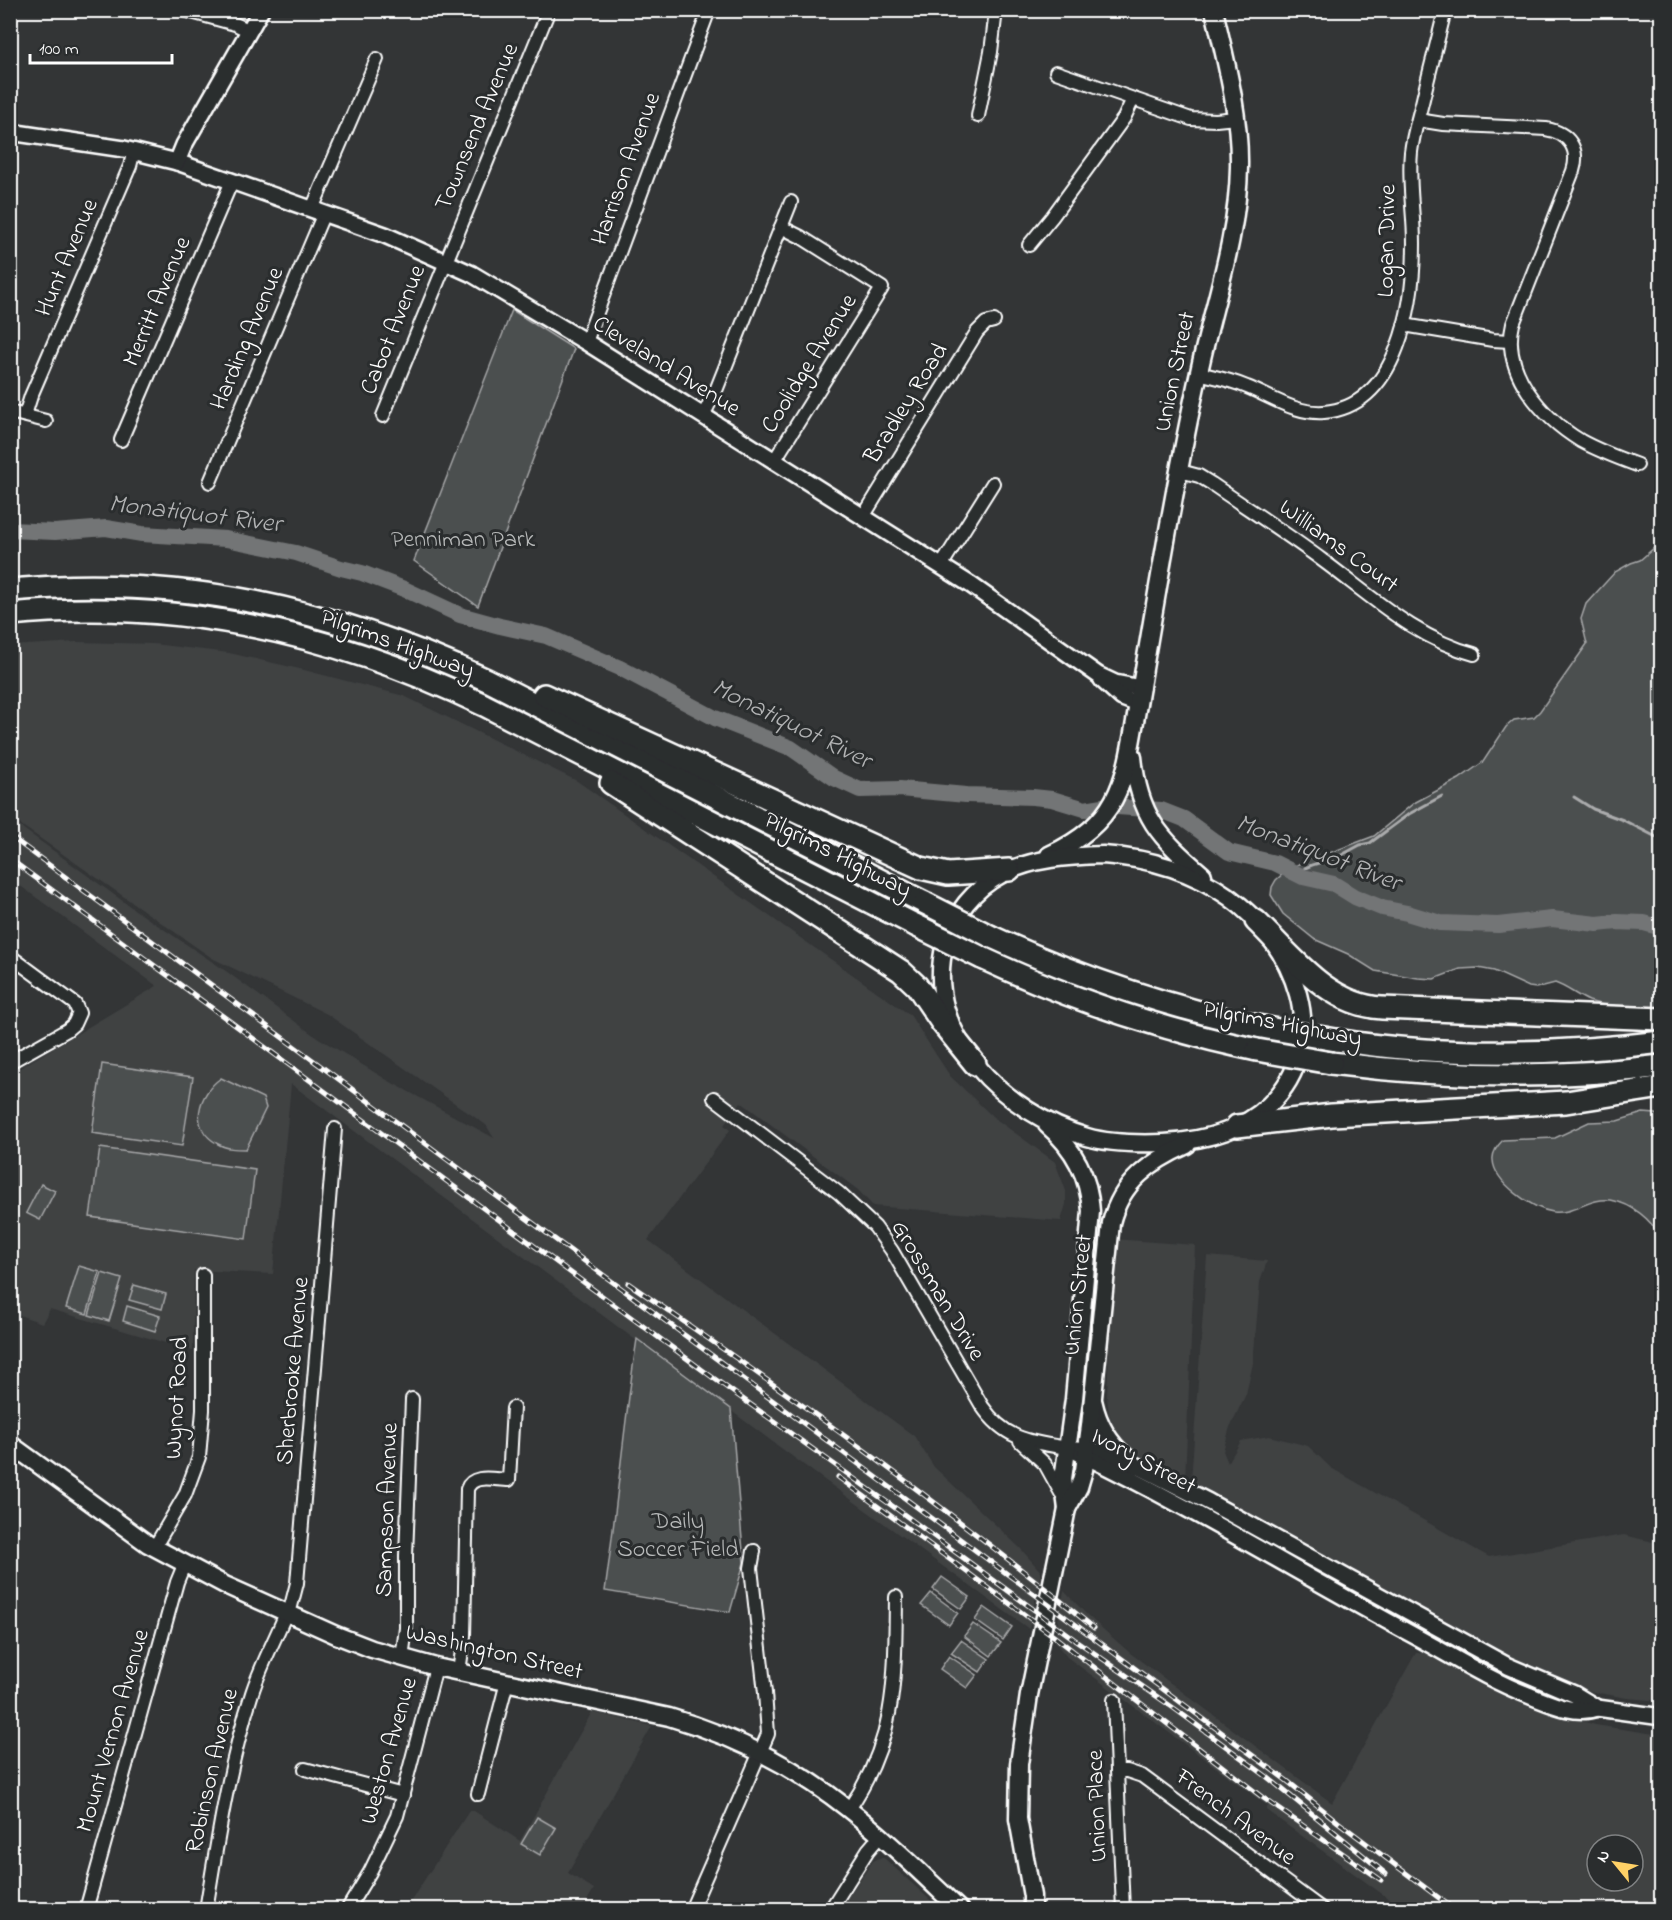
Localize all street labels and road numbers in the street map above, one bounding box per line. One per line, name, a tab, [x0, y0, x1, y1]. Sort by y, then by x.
street label: Townsend Avenue	[427, 38, 529, 216]
street label: Harrison Avenue	[583, 87, 671, 250]
street label: Logan Drive	[1370, 184, 1406, 298]
street label: Hunt Avenue	[27, 193, 109, 322]
street label: Merritt Avenue	[115, 231, 201, 373]
street label: Cabot Avenue	[352, 260, 436, 400]
street label: Harding Avenue	[202, 262, 294, 416]
street label: Coolidge Avenue	[753, 287, 867, 441]
street label: Cleveland Avenue	[585, 307, 747, 427]
street label: Union Street	[1146, 309, 1206, 435]
street label: Bradley Road	[855, 336, 959, 472]
street label: Williams Court	[1271, 491, 1405, 603]
street label: Pilgrims Highway	[315, 601, 479, 690]
street label: Pilgrims Highway	[757, 804, 917, 909]
street label: Pilgrims Highway	[1199, 992, 1365, 1059]
street label: Grossman Drive	[881, 1214, 993, 1368]
street label: Union Street	[1055, 1232, 1103, 1358]
street label: Sherbrooke Avenue	[268, 1275, 320, 1466]
street label: Wynot Road	[157, 1335, 200, 1460]
street label: Ivory Street	[1084, 1420, 1202, 1505]
street label: Sampson Avenue	[367, 1422, 409, 1598]
street label: Washington Street	[402, 1616, 586, 1690]
street label: Mount Vernon Avenue	[68, 1625, 160, 1837]
street label: Weston Avenue	[352, 1673, 428, 1829]
street label: Robinson Avenue	[177, 1685, 249, 1857]
street label: Union Place	[1079, 1749, 1117, 1863]
street label: French Avenue	[1166, 1760, 1303, 1875]

